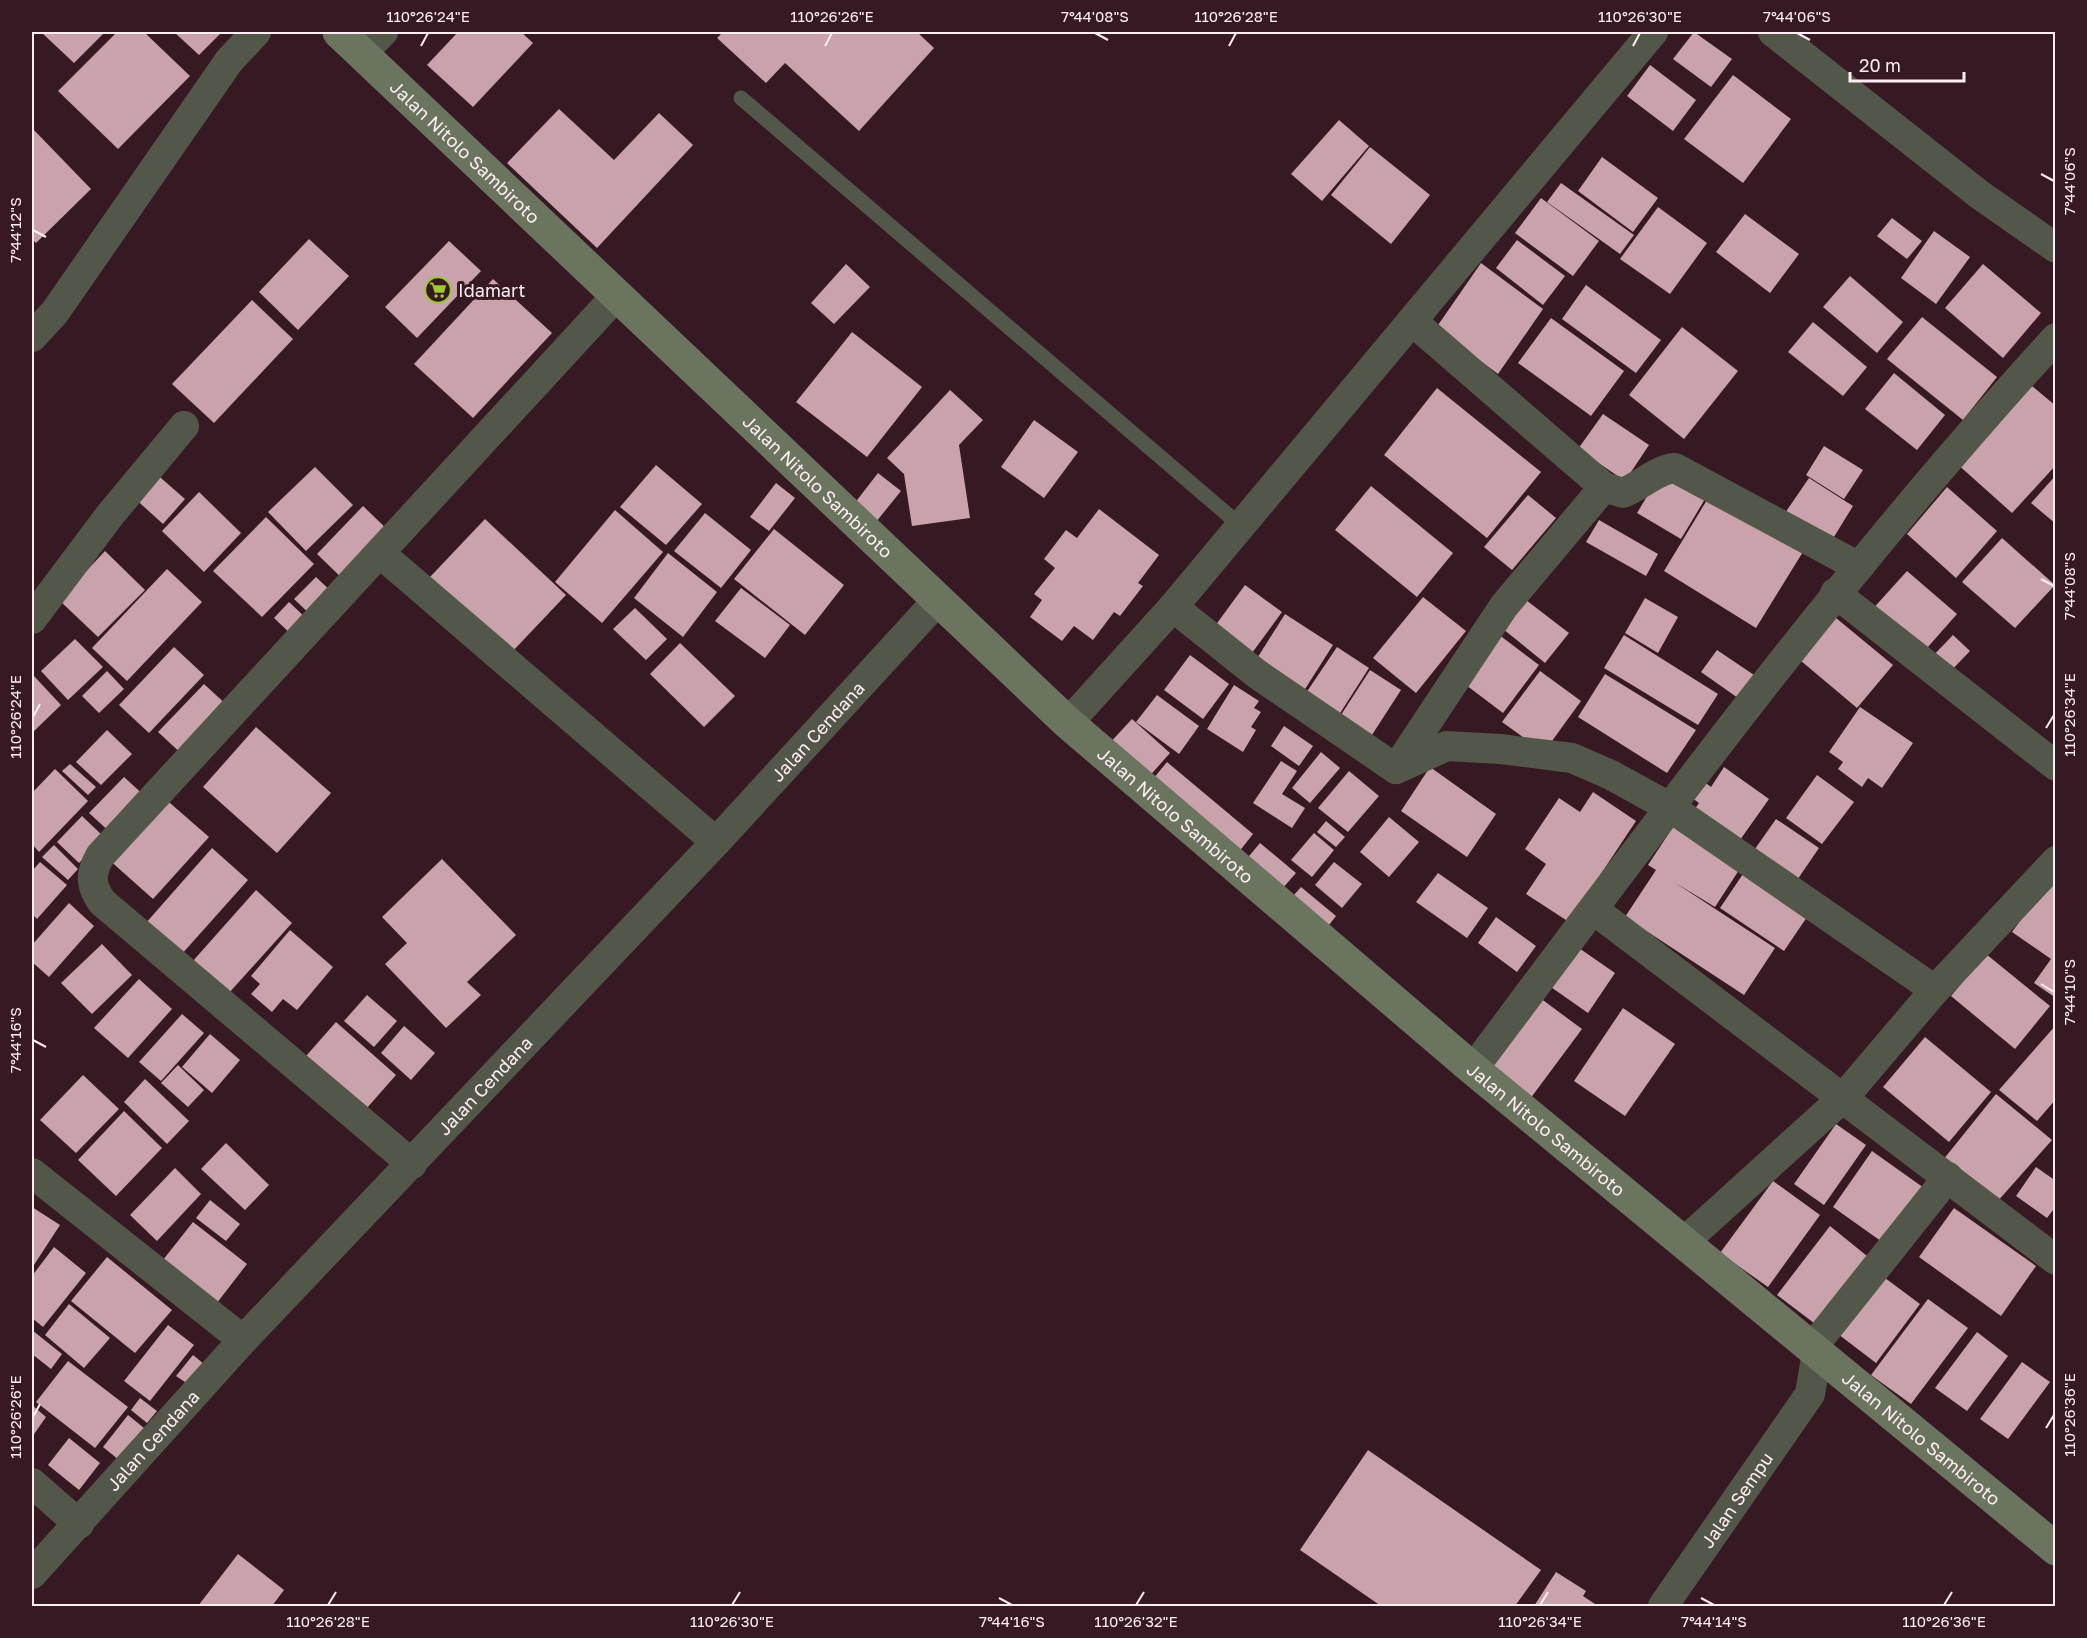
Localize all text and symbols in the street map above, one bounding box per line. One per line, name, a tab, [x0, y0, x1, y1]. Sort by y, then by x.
text: 110°26'24"E	[386, 7, 470, 25]
text: 110°26'26"E	[790, 7, 874, 25]
text: 7°44'08"S	[1061, 7, 1129, 25]
text: 110°26'28"E	[1194, 7, 1278, 25]
text: 110°26'30"E	[1598, 7, 1682, 25]
text: 7°44'06"S	[1763, 7, 1831, 25]
scale bar	[1850, 45, 1964, 83]
text: 20 m	[1859, 54, 1901, 76]
street label: Jalan Nitolo Sambiroto	[386, 75, 545, 228]
text: 7°44'06"S	[2060, 147, 2078, 215]
text: 7°44'12"S	[6, 197, 24, 263]
supermarket icon: Idamart	[423, 275, 453, 305]
place label: Idamart	[458, 279, 526, 301]
street label: Jalan Nitolo Sambiroto	[738, 410, 898, 562]
text: 7°44'08"S	[2060, 552, 2078, 620]
text: 110°26'34"E	[2060, 673, 2078, 757]
text: 110°26'24"E	[6, 675, 24, 759]
street label: Jalan Cendana	[766, 677, 869, 786]
street label: Jalan Nitolo Sambiroto	[1093, 742, 1258, 888]
text: 7°44'10"S	[2060, 959, 2078, 1025]
text: 7°44'16"S	[6, 1007, 24, 1073]
street label: Jalan Cendana	[433, 1032, 537, 1140]
street label: Jalan Nitolo Sambiroto	[1463, 1058, 1630, 1201]
street label: Jalan Nitolo Sambiroto	[1838, 1367, 2005, 1510]
text: 110°26'36"E	[2060, 1373, 2078, 1457]
text: 110°26'26"E	[6, 1375, 24, 1459]
street label: Jalan Cendana	[102, 1385, 204, 1495]
street label: Jalan Sempu	[1696, 1448, 1777, 1552]
text: 110°26'28"E	[286, 1612, 370, 1630]
text: 110°26'30"E	[690, 1612, 774, 1630]
text: 7°44'16"S	[979, 1612, 1045, 1630]
text: 110°26'32"E	[1094, 1612, 1178, 1630]
text: 110°26'34"E	[1498, 1612, 1582, 1630]
text: 7°44'14"S	[1681, 1612, 1747, 1630]
text: 110°26'36"E	[1902, 1612, 1986, 1630]

